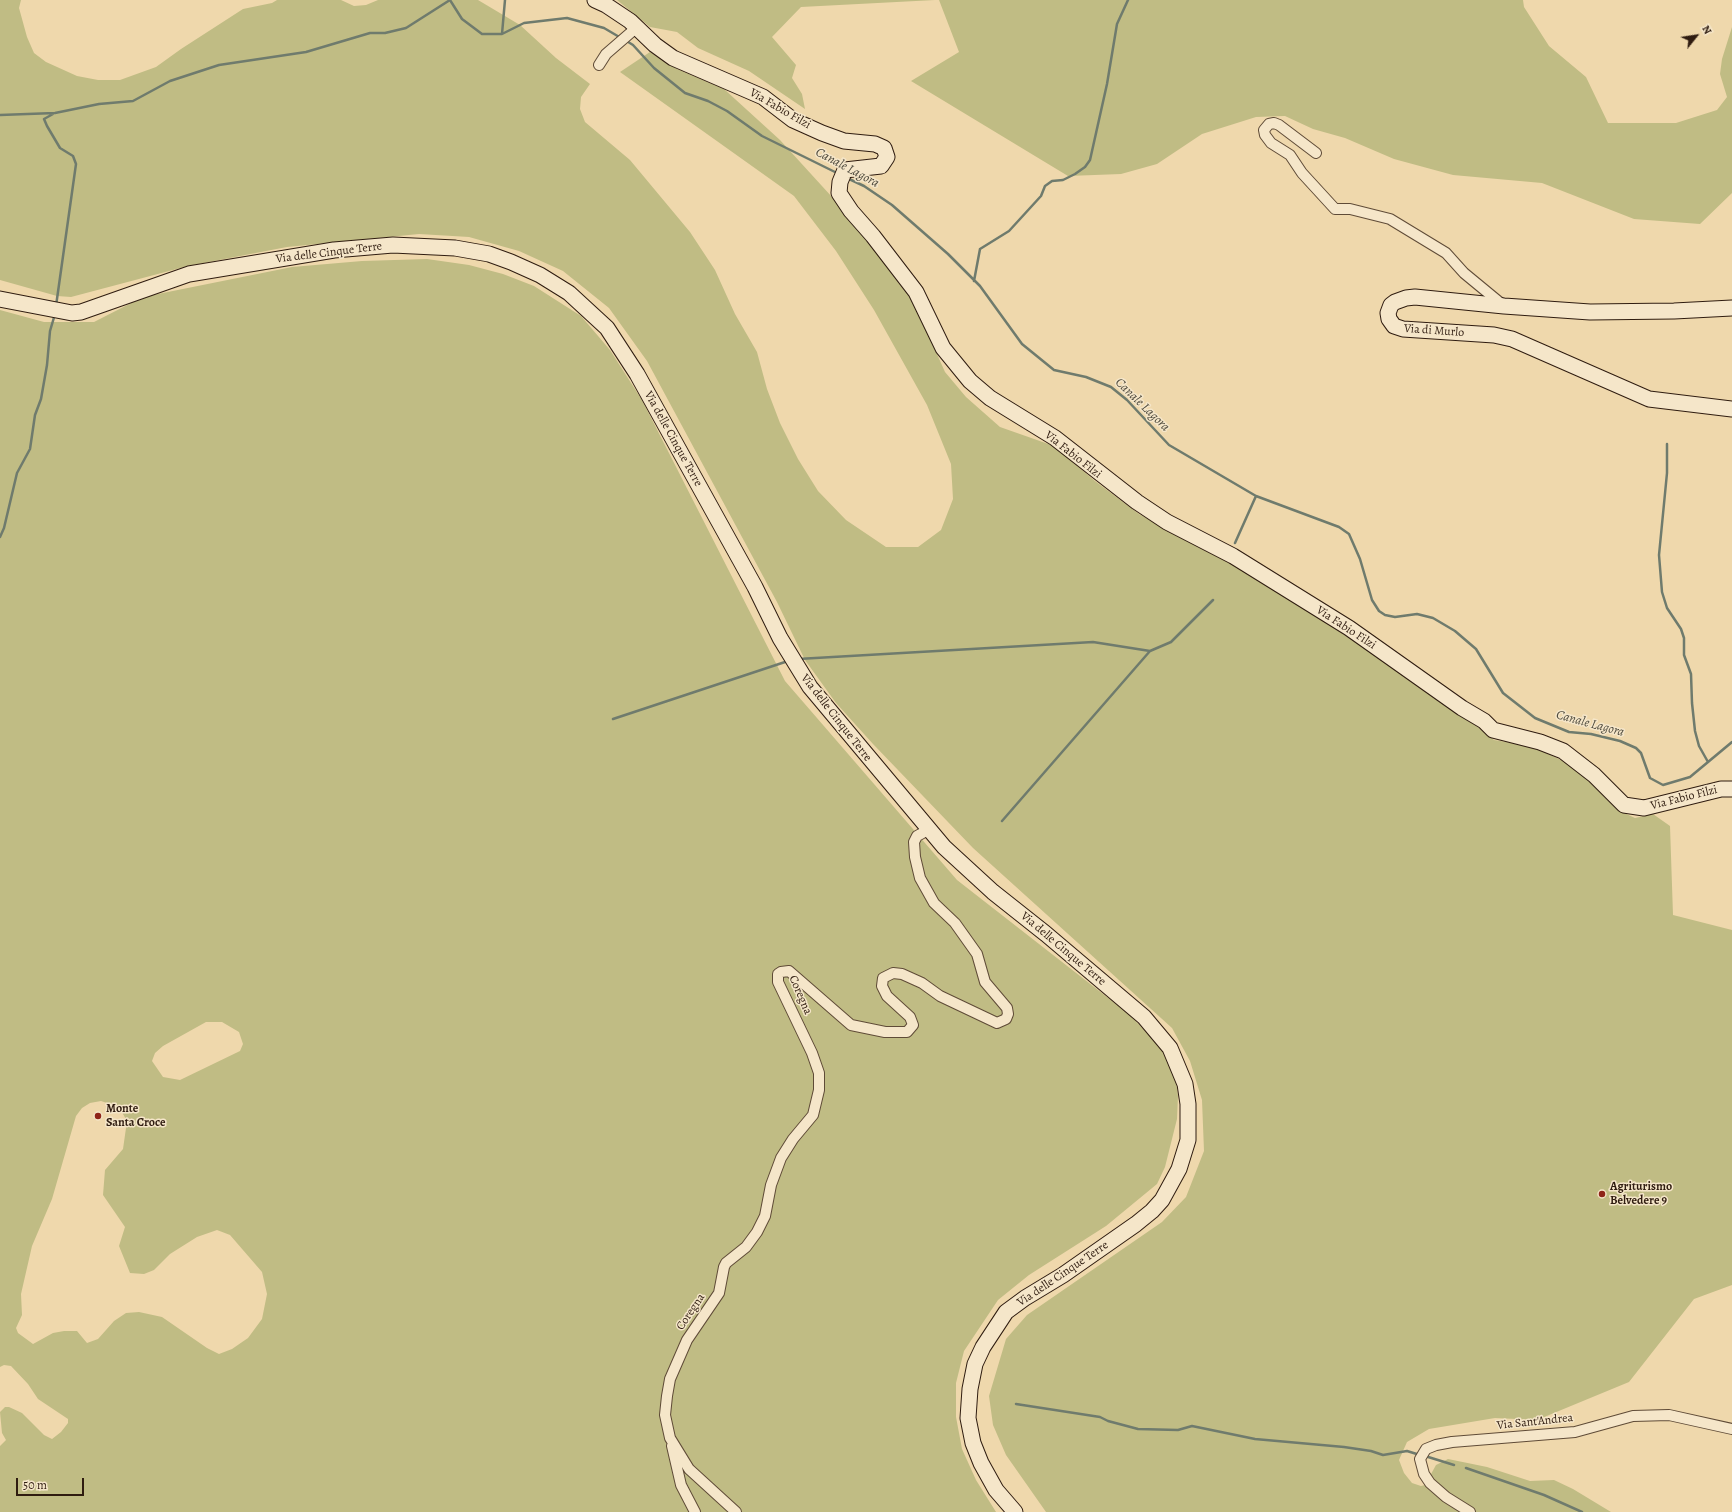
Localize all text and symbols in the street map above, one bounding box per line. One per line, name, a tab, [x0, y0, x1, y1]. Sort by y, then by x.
north arrow	[1676, 16, 1716, 56]
text: N	[1698, 23, 1715, 37]
street label: Via Fabio Filzi	[747, 86, 813, 132]
water label: Canale Lagora	[813, 145, 881, 191]
street label: Via delle Cinque Terre	[275, 239, 383, 267]
street label: Via di Murlo	[1403, 322, 1465, 340]
water label: Canale Lagora	[1111, 375, 1173, 435]
street label: Via delle Cinque Terre	[641, 389, 705, 489]
street label: Via Fabio Filzi	[1042, 428, 1104, 482]
street label: Via Fabio Filzi	[1313, 603, 1379, 653]
street label: Via delle Cinque Terre	[797, 671, 875, 765]
water label: Canale Lagora	[1554, 707, 1626, 741]
street label: Via Fabio Filzi	[1649, 783, 1719, 813]
street label: Via delle Cinque Terre	[1017, 909, 1109, 989]
street label: Coregna	[785, 973, 815, 1017]
place label: Monte Santa Croce	[106, 1102, 165, 1130]
marker: Monte Santa Croce	[93, 1111, 103, 1121]
place label: Agriturismo Belvedere 9	[1610, 1180, 1672, 1208]
marker: Agriturismo Belvedere 9	[1597, 1189, 1607, 1199]
street label: Via delle Cinque Terre	[1015, 1238, 1111, 1310]
street label: Coregna	[674, 1291, 708, 1333]
street label: Via Sant'Andrea	[1496, 1411, 1574, 1433]
scale bar	[18, 1470, 86, 1496]
text: 50 m	[23, 1477, 47, 1493]

